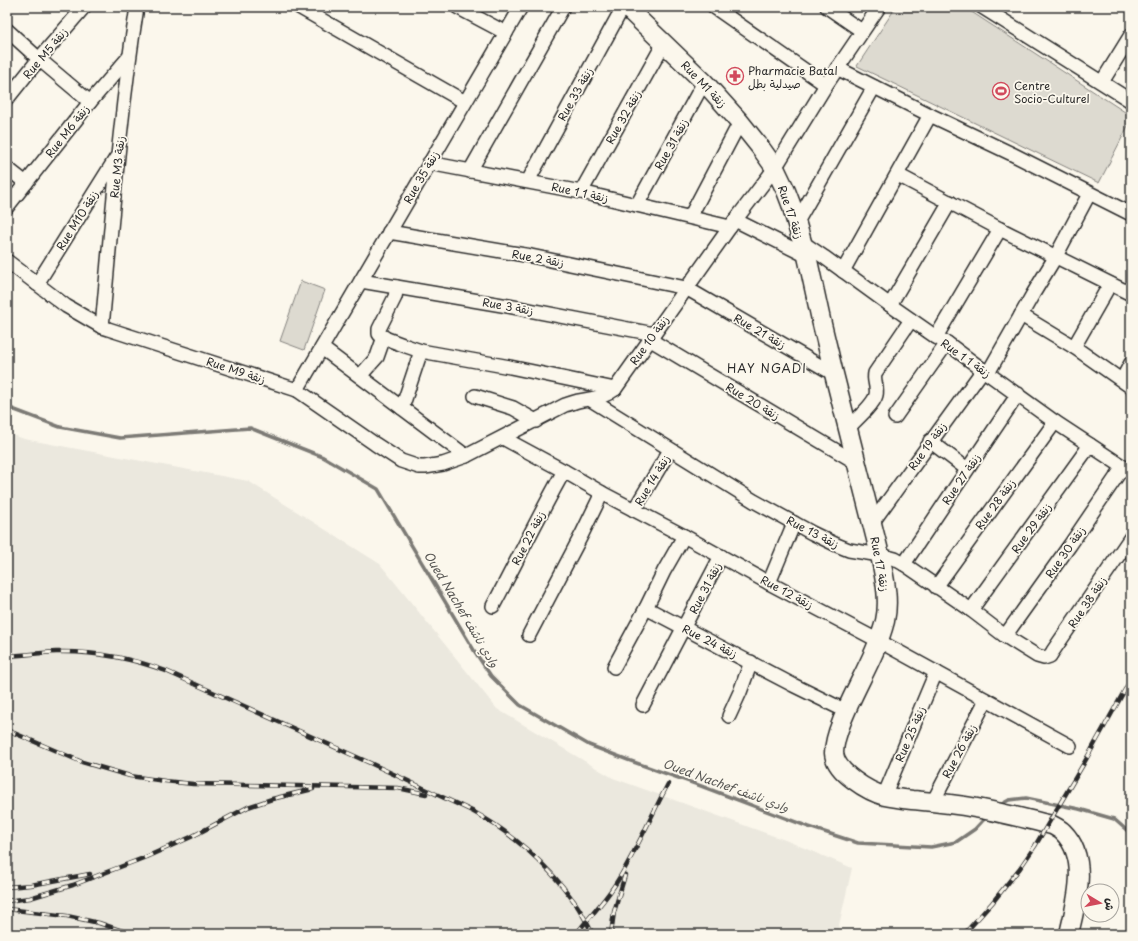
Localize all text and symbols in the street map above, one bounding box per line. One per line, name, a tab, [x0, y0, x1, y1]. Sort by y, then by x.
street label: Rue M5 زنقة	[19, 24, 71, 82]
street label: Rue M1 زنقة	[677, 57, 731, 111]
place label: Pharmacie Batal صيدلية بطل	[748, 62, 838, 92]
street label: Rue 33 زنقة	[553, 64, 597, 124]
pharmacy icon: Pharmacie Batal صيدلية بطل	[725, 66, 745, 86]
place label: Centre Socio-Culturel	[1014, 77, 1089, 107]
sports icon: Centre Socio-Culturel	[991, 81, 1011, 101]
street label: Rue 32 زنقة	[601, 87, 645, 147]
street label: Rue M6 زنقة	[41, 101, 93, 161]
street label: Rue 31 زنقة	[650, 115, 692, 173]
street label: Rue M3 زنقة	[105, 135, 129, 199]
street label: Rue 35 زنقة	[399, 147, 443, 207]
street label: Rue 1 زنقة 1	[550, 178, 610, 206]
street label: Rue 17 زنقة	[774, 183, 808, 241]
street label: Rue M10 زنقة	[52, 187, 102, 253]
street label: Rue 2 زنقة	[511, 245, 565, 271]
street label: Rue 3 زنقة	[481, 293, 535, 319]
street label: Rue 21 زنقة	[731, 309, 789, 353]
street label: Rue 10 زنقة	[625, 312, 673, 368]
street label: Rue 1 زنقة 1	[937, 334, 995, 382]
street label: Rue M9 زنقة	[204, 352, 268, 388]
district label: HAY NGADI	[727, 359, 807, 377]
street label: Rue 20 زنقة	[723, 378, 783, 424]
street label: Rue 19 زنقة	[904, 418, 950, 474]
street label: Rue 27 زنقة	[938, 450, 984, 508]
street label: Rue 14 زنقة	[630, 451, 674, 509]
street label: Rue 28 زنقة	[971, 475, 1019, 533]
street label: Rue 29 زنقة	[1007, 499, 1055, 557]
street label: Rue 22 زنقة	[507, 508, 549, 568]
street label: Rue 13 زنقة	[784, 511, 842, 553]
street label: Rue 30 زنقة	[1041, 523, 1089, 581]
street label: Rue 17 زنقة	[866, 535, 894, 593]
water label: Oued Nachef وادي ناشف	[419, 547, 504, 671]
street label: Rue 31 زنقة	[685, 559, 725, 617]
street label: Rue 12 زنقة	[758, 571, 816, 613]
street label: Rue 38 زنقة	[1063, 573, 1111, 631]
street label: Rue 24 زنقة	[680, 620, 740, 662]
street label: Rue 25 زنقة	[891, 703, 929, 765]
street label: Rue 26 زنقة	[938, 721, 980, 781]
water label: Oued Nachef وادي ناشف	[660, 754, 792, 817]
north arrow	[1080, 883, 1120, 923]
text: ش	[1101, 897, 1120, 912]

